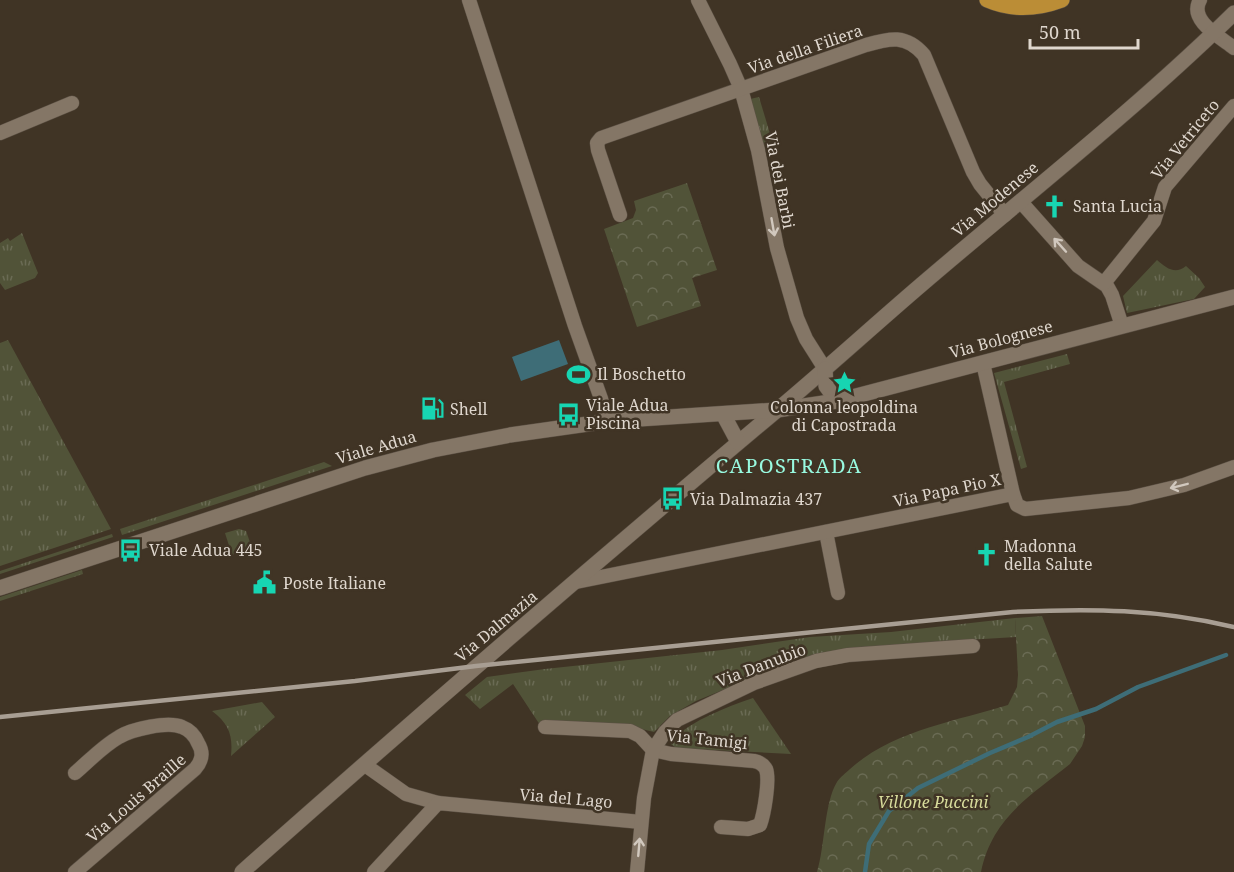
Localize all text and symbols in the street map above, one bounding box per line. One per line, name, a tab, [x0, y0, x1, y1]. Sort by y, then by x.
scale bar	[1030, 12, 1138, 50]
street label: Via della Filiera	[745, 19, 865, 79]
text: 50 m	[1039, 20, 1081, 44]
street label: Via Vetriceto	[1146, 94, 1224, 184]
street label: Via dei Barbi	[760, 129, 800, 231]
street label: Via Modenese	[947, 156, 1043, 242]
church icon: Santa Lucia	[1042, 193, 1068, 219]
place label: Santa Lucia	[1073, 195, 1162, 217]
one-way arrow	[767, 217, 778, 237]
one-way arrow	[1053, 238, 1067, 253]
street label: Via Bolognese	[947, 315, 1055, 363]
sports icon: Il Boschetto	[566, 361, 592, 387]
place label: Il Boschetto	[597, 363, 686, 385]
place icon: Colonna leopoldina di Capostrada	[831, 369, 857, 395]
place label: Viale Adua Piscina	[586, 394, 669, 434]
fuel station icon: Shell	[419, 396, 445, 422]
place label: Colonna leopoldina di Capostrada	[770, 396, 918, 436]
place label: Shell	[450, 398, 487, 420]
bus stop icon: Viale Adua Piscina	[555, 401, 581, 427]
street label: Viale Adua	[333, 425, 419, 469]
district label: CAPOSTRADA	[716, 452, 862, 479]
street label: Via Papa Pio X	[891, 468, 1003, 512]
one-way arrow	[1170, 480, 1189, 492]
bus stop icon: Via Dalmazia 437	[659, 486, 685, 512]
place label: Via Dalmazia 437	[690, 488, 822, 510]
place label: Madonna della Salute	[1004, 535, 1093, 575]
bus stop icon: Viale Adua 445	[118, 537, 144, 563]
place label: Viale Adua 445	[149, 539, 263, 561]
church icon: Madonna della Salute	[973, 542, 999, 568]
public building icon: Poste Italiane	[252, 570, 278, 596]
place label: Poste Italiane	[283, 572, 386, 594]
street label: Via Dalmazia	[450, 585, 542, 667]
street label: Via Danubio	[713, 638, 809, 692]
street label: Via Tamigi	[665, 724, 749, 754]
street label: Via Louis Braille	[82, 749, 190, 847]
street label: Via del Lago	[519, 783, 613, 813]
park label: Villone Puccini	[878, 791, 988, 813]
one-way arrow	[634, 837, 645, 857]

